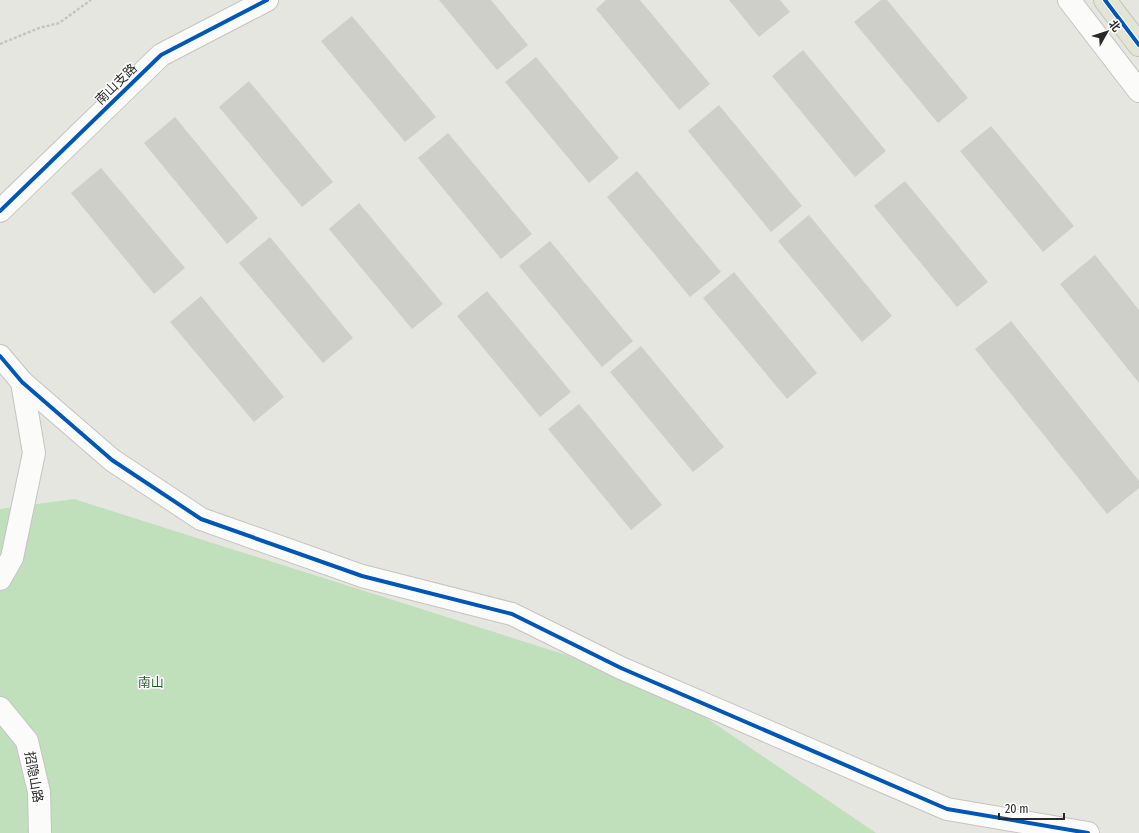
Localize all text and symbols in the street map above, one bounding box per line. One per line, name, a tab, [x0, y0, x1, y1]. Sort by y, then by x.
north arrow	[1087, 12, 1127, 52]
text: 北	[1106, 18, 1123, 34]
street label: 南山支路	[92, 61, 140, 107]
park label: 南山	[138, 675, 164, 690]
street label: 招隐山路	[22, 750, 46, 804]
scale bar	[999, 795, 1064, 821]
text: 20 m	[1005, 802, 1029, 816]

